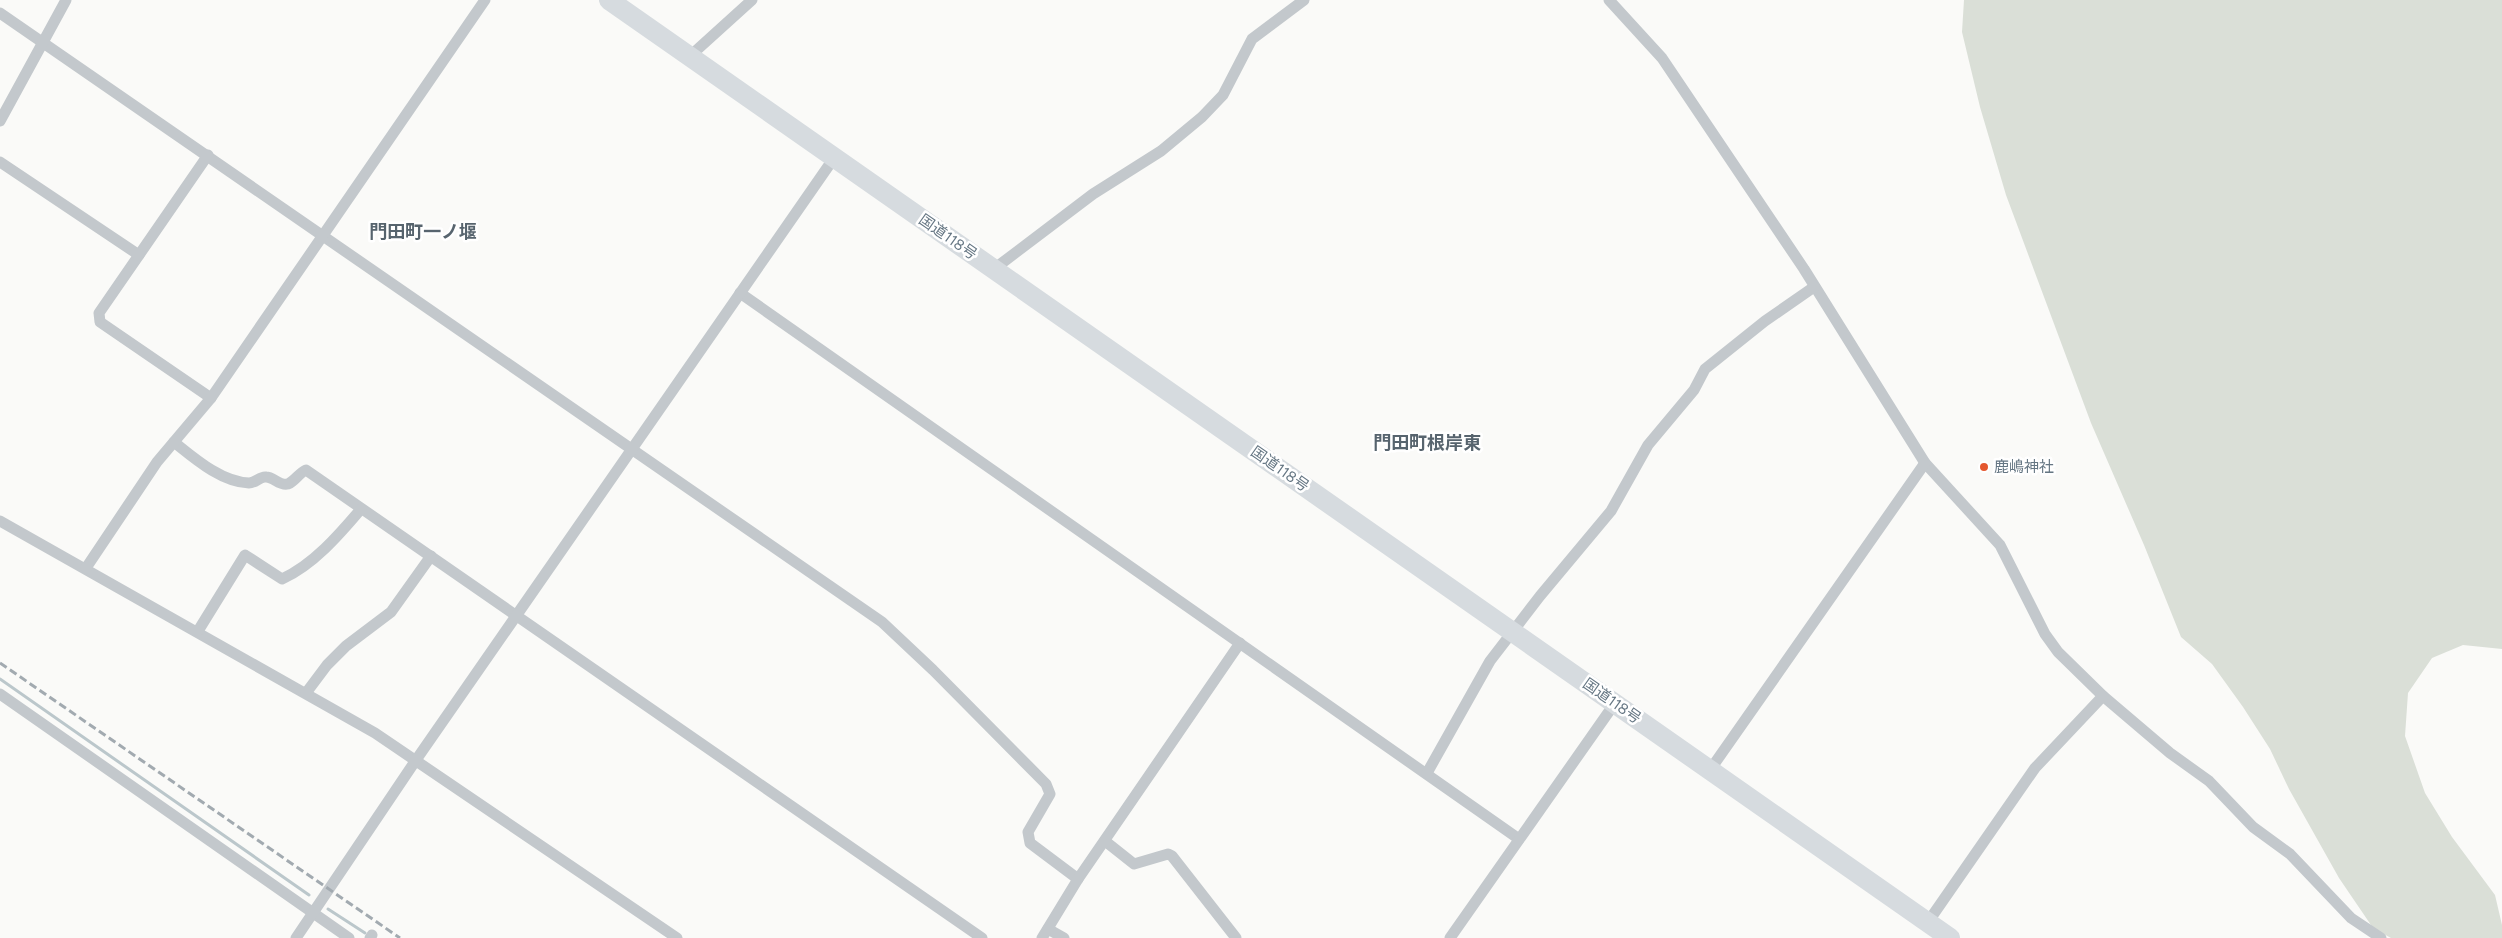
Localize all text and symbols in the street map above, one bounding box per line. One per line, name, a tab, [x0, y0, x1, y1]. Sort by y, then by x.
street label: 国道118号	[916, 211, 980, 263]
district label: 門田町一ノ堰	[369, 221, 477, 243]
district label: 門田町根岸東	[1373, 432, 1481, 454]
street label: 国道118号	[1248, 443, 1312, 495]
place label: 鹿嶋神社	[1994, 458, 2054, 476]
marker: 鹿嶋神社	[1978, 461, 1990, 473]
street label: 国道118号	[1580, 675, 1644, 727]

